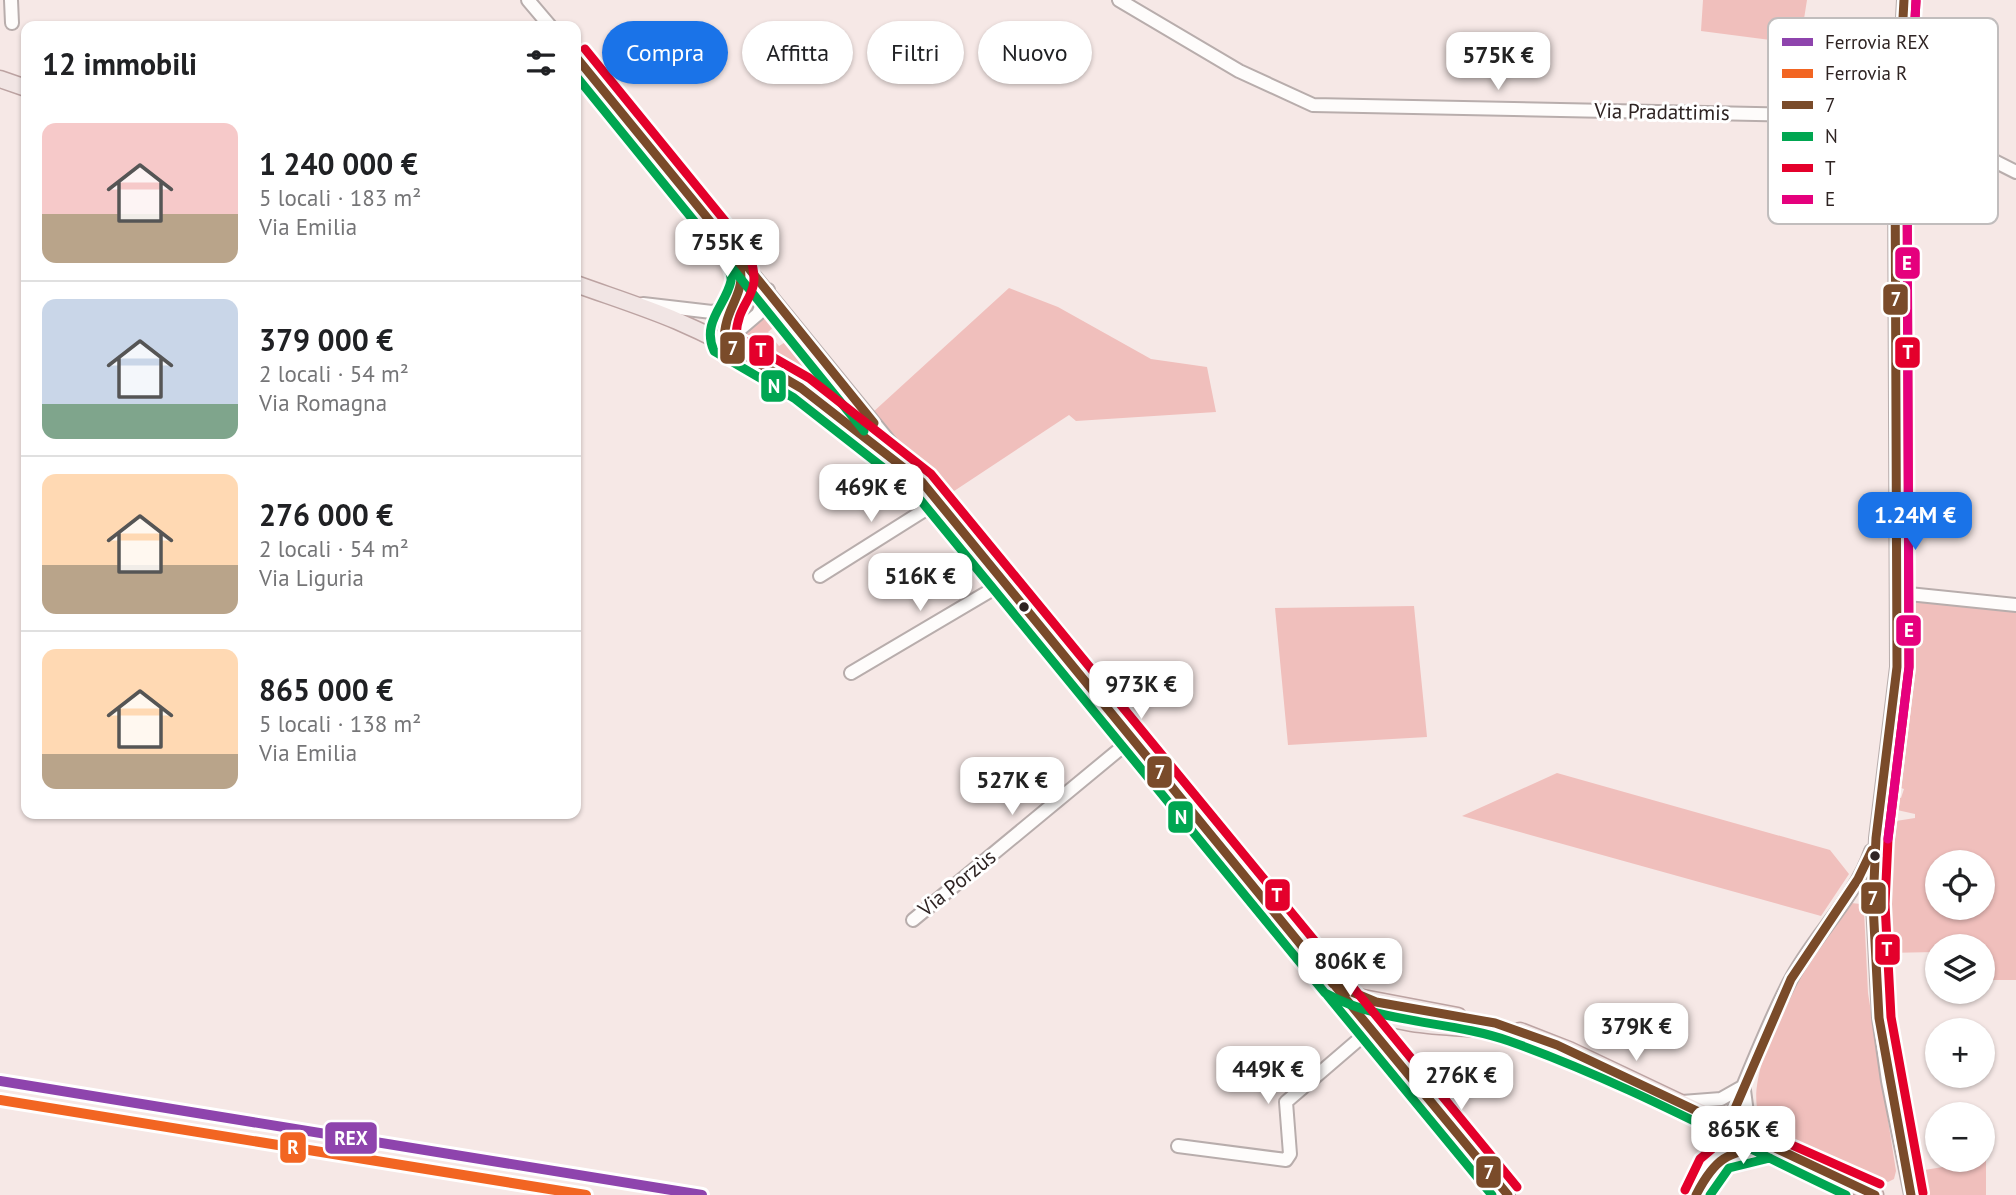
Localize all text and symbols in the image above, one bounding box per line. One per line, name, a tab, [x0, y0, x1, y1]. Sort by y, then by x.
legend	[1768, 18, 1998, 224]
chip: Compra	[602, 21, 728, 84]
chip: Affitta	[742, 21, 853, 84]
chip: Filtri	[867, 21, 964, 84]
chip: Nuovo	[978, 21, 1092, 84]
text: Ferrovia REX	[1825, 30, 1930, 54]
pin: 575K €	[1441, 32, 1555, 92]
text: 575K €	[1462, 40, 1534, 69]
text: 12 immobili	[42, 44, 197, 83]
icon: filters	[522, 44, 560, 82]
text: Ferrovia R	[1825, 61, 1907, 85]
text: 7	[1825, 93, 1835, 117]
street label: Via Pradattimis	[1593, 97, 1730, 126]
text: N	[1825, 124, 1838, 148]
text: 1 240 000 €	[259, 144, 418, 183]
icon: home	[98, 151, 182, 235]
text: T	[1825, 156, 1836, 180]
text: 5 locali · 183 m²	[259, 183, 421, 212]
text: E	[1825, 187, 1835, 211]
text: Via Emilia	[259, 212, 357, 241]
pin: 755K €	[670, 219, 784, 279]
text: 755K €	[691, 227, 763, 256]
line badge: E	[1894, 246, 1921, 280]
text: E	[1902, 251, 1912, 275]
line badge: 7	[1882, 283, 1909, 316]
text: 7	[1891, 287, 1901, 311]
text: 379 000 €	[259, 320, 393, 359]
icon: home	[98, 327, 182, 411]
line badge: 7	[719, 331, 746, 365]
line badge: T	[748, 334, 775, 367]
text: 7	[728, 336, 738, 360]
line badge: T	[1894, 336, 1921, 369]
text: T	[756, 338, 767, 362]
text: T	[1903, 340, 1914, 364]
text: 2 locali · 54 m²	[259, 359, 409, 388]
line badge: N	[760, 369, 787, 403]
text: N	[768, 374, 780, 398]
text: Via Romagna	[259, 388, 387, 417]
pin: 469K €	[814, 464, 928, 524]
text: 469K €	[835, 472, 907, 501]
pin: 1.24M €	[1850, 492, 1980, 552]
text: 276 000 €	[259, 495, 393, 534]
text: 1.24M €	[1874, 500, 1956, 529]
icon: home	[98, 502, 182, 586]
text: 2 locali · 54 m²	[259, 534, 409, 563]
pin: 516K €	[863, 554, 977, 613]
text: 516K €	[884, 561, 956, 590]
text: Via Liguria	[259, 563, 364, 592]
unlabelled marker	[1017, 600, 1031, 614]
line badge: E	[1895, 614, 1922, 647]
text: E	[1904, 618, 1914, 642]
pin: 973K €	[1084, 662, 1198, 721]
text: 973K €	[1105, 669, 1177, 698]
text: 865 000 €	[259, 670, 393, 709]
icon: home	[98, 677, 182, 761]
text: 5 locali · 138 m²	[259, 709, 421, 738]
text: Via Emilia	[259, 738, 357, 767]
line badge: 7	[1146, 755, 1173, 789]
pin: 527K €	[955, 758, 1069, 817]
text: 7	[1155, 760, 1165, 784]
text: 527K €	[976, 765, 1048, 794]
line badge: N	[1167, 800, 1194, 834]
text: N	[1175, 805, 1187, 829]
street label: Via Porzùs	[911, 843, 1001, 923]
unlabelled marker	[1868, 849, 1882, 863]
map controls	[1925, 850, 1995, 1172]
button: locate	[1925, 850, 1995, 920]
line badge: T	[1264, 878, 1291, 912]
line badge: 7	[1860, 881, 1887, 915]
text: T	[1272, 883, 1283, 907]
text: 7	[1868, 886, 1878, 910]
line badge: T	[1874, 933, 1901, 966]
button: layers	[1925, 934, 1995, 1004]
text: T	[1882, 937, 1893, 961]
pin: 806K €	[1293, 939, 1407, 998]
text: 806K €	[1314, 946, 1386, 975]
pin: 379K €	[1579, 1004, 1693, 1063]
text: 379K €	[1600, 1011, 1672, 1040]
button: +	[1925, 1018, 1995, 1088]
pin: 449K €	[1211, 1046, 1325, 1106]
pin: 276K €	[1404, 1052, 1518, 1112]
text: 449K €	[1232, 1054, 1304, 1083]
text: 276K €	[1425, 1060, 1497, 1089]
button: −	[1925, 1102, 1995, 1172]
pin: 865K €	[1686, 1106, 1800, 1166]
text: 865K €	[1707, 1114, 1779, 1143]
line badge: REX	[324, 1121, 378, 1155]
text: REX	[334, 1126, 368, 1150]
line badge: R	[279, 1131, 307, 1164]
text: R	[287, 1135, 299, 1159]
line badge: 7	[1475, 1155, 1502, 1189]
text: 7	[1484, 1160, 1494, 1184]

